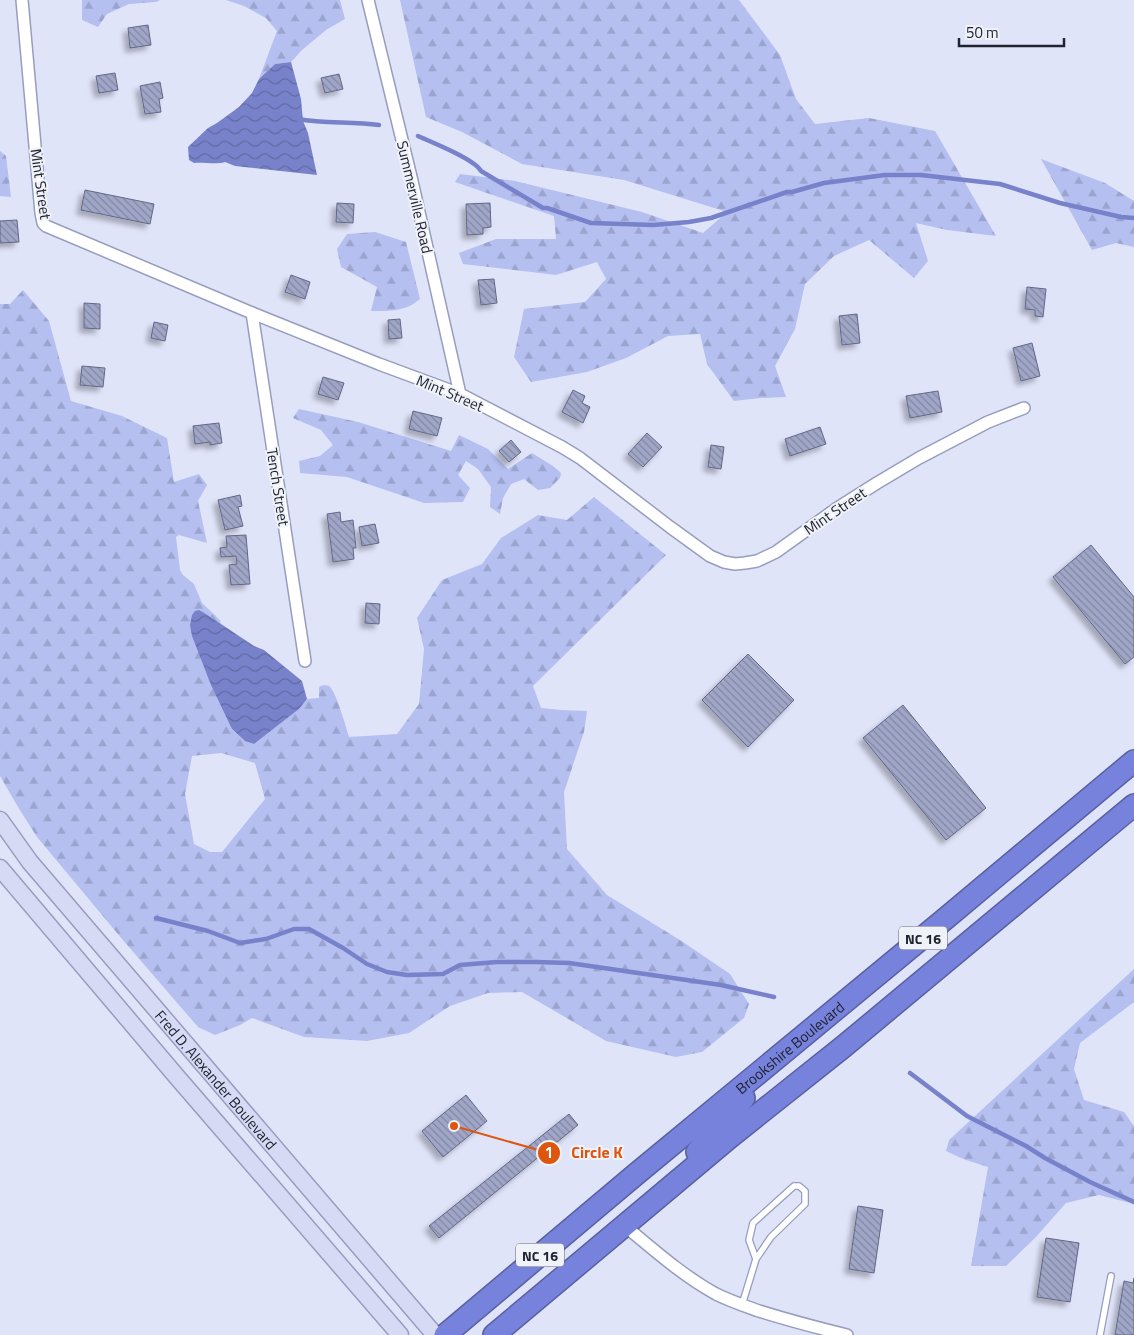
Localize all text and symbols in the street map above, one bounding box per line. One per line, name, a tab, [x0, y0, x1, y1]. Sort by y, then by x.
scale bar	[959, 15, 1064, 47]
text: 50 m	[966, 21, 999, 44]
street label: Summerville Road	[391, 139, 439, 255]
street label: Mint Street	[25, 147, 57, 222]
street label: Mint Street	[413, 369, 488, 418]
street label: Tench Street	[260, 446, 296, 528]
street label: Mint Street	[799, 481, 872, 540]
road number: NC 16	[899, 926, 947, 950]
street label: Brookshire Boulevard	[730, 995, 849, 1099]
street label: Fred D. Alexander Boulevard	[150, 1005, 283, 1154]
callout: Circle K	[536, 1137, 633, 1168]
text: Circle K	[571, 1140, 623, 1164]
text: 1	[545, 1141, 553, 1164]
road number: NC 16	[516, 1244, 564, 1266]

